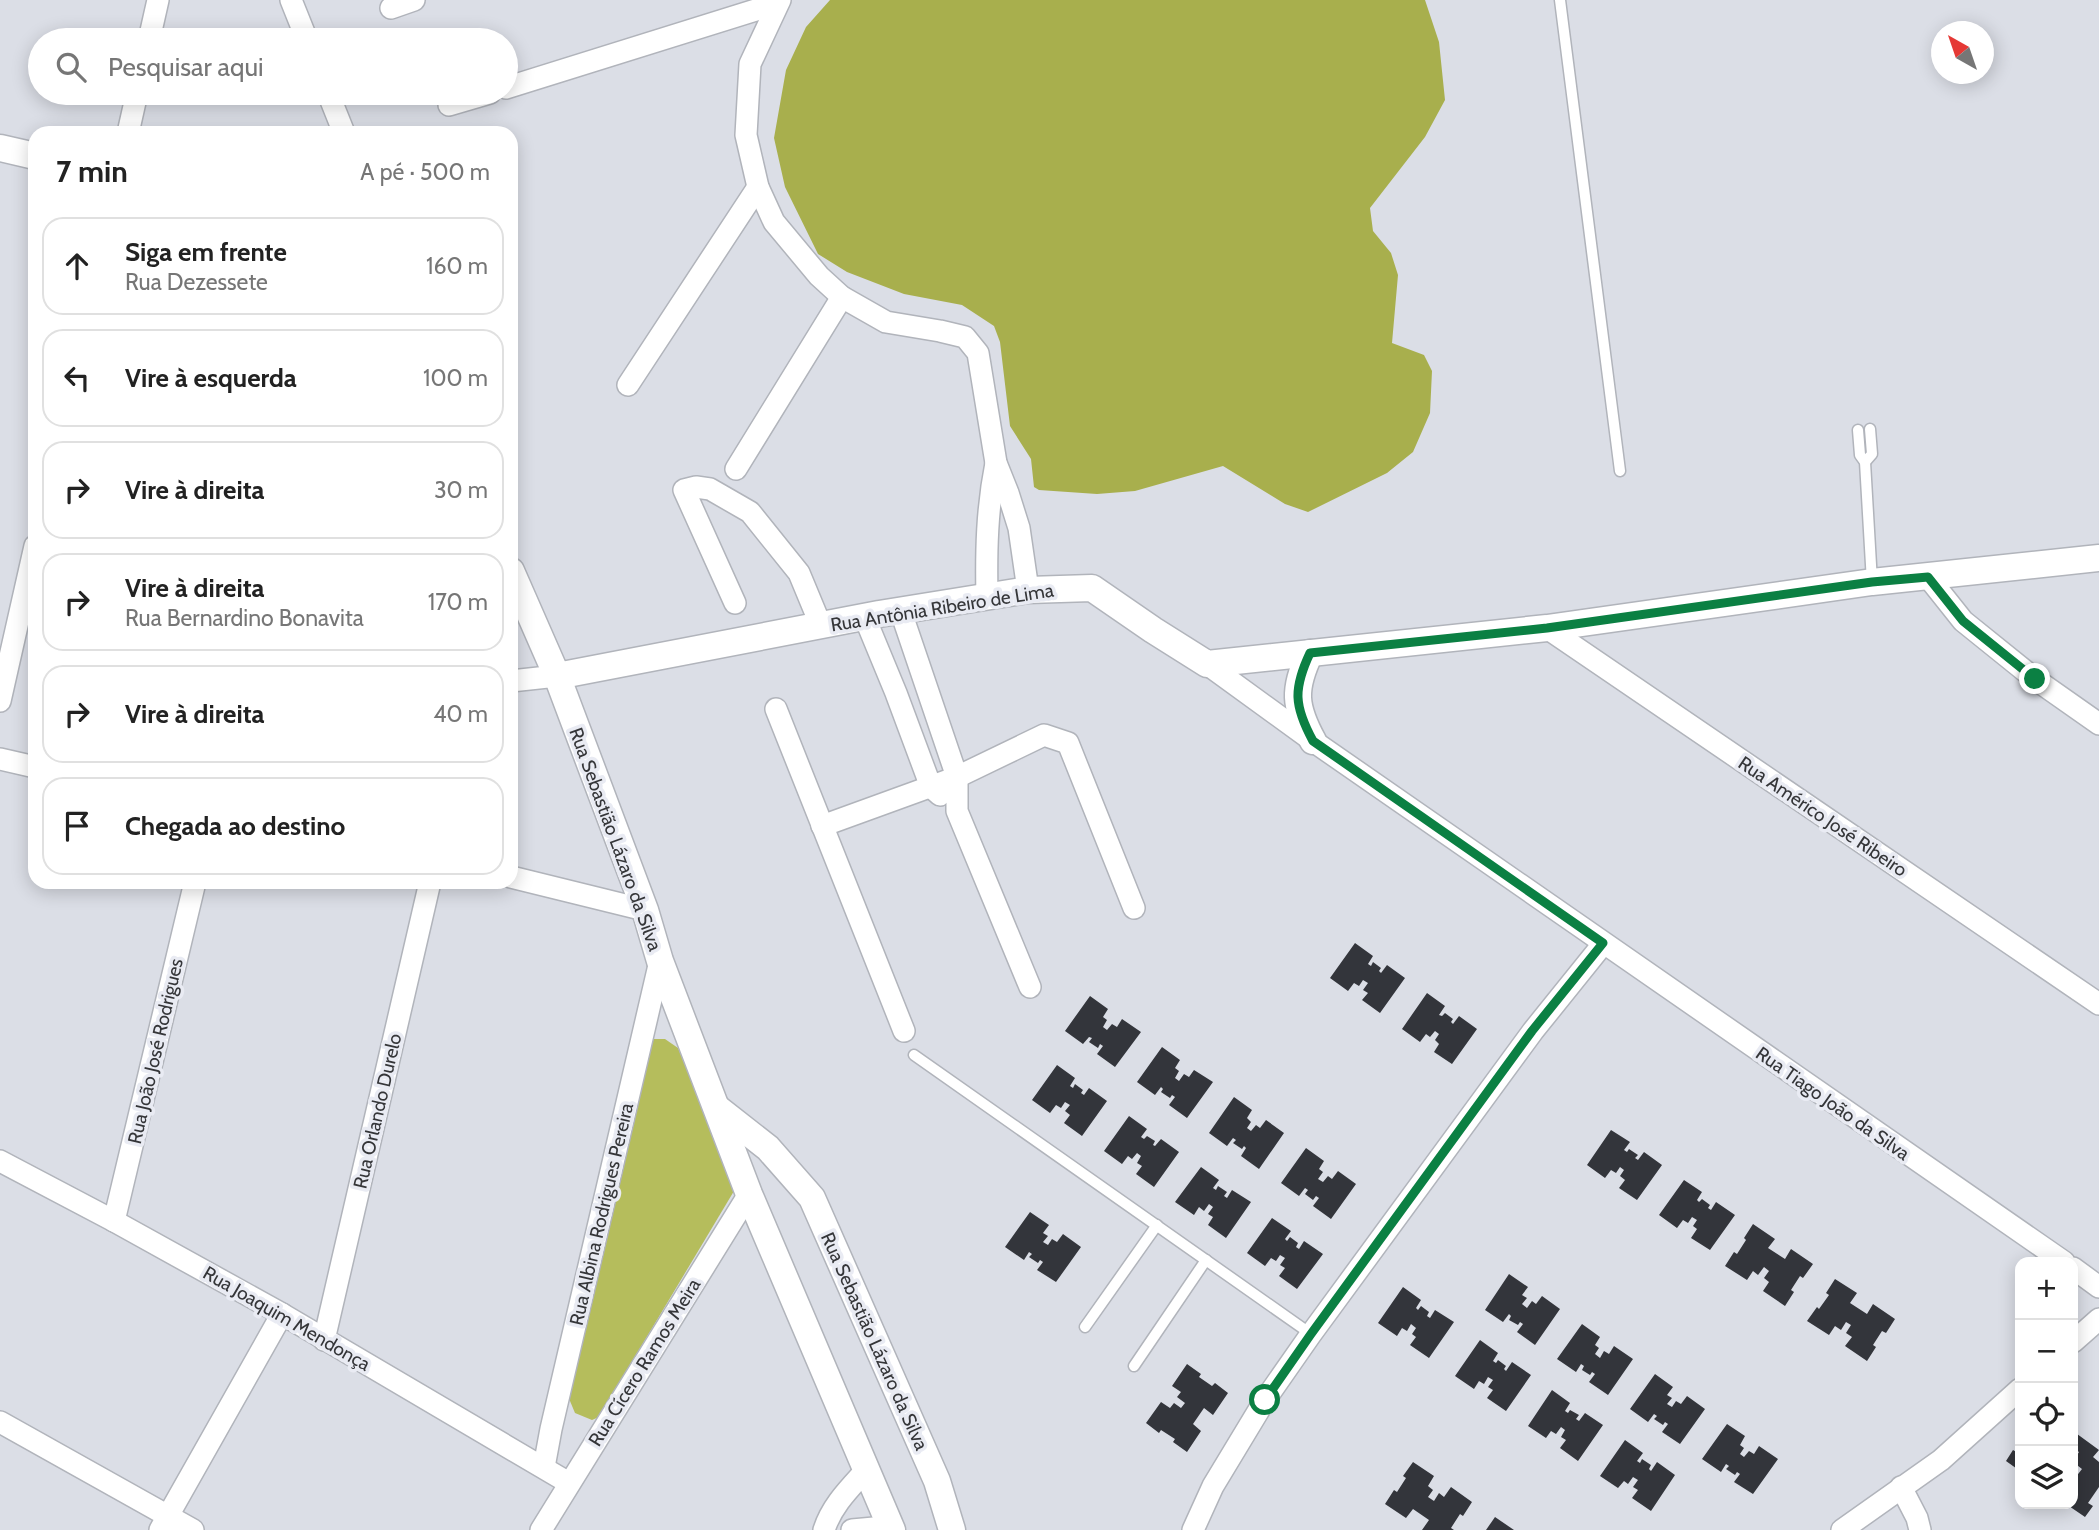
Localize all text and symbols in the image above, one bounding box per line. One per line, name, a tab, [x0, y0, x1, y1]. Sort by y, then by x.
north arrow	[1931, 21, 1994, 84]
search box	[28, 28, 518, 105]
icon: search	[52, 48, 90, 86]
text: Pesquisar aqui	[108, 51, 264, 83]
text: 7 min	[56, 153, 128, 190]
text: A pé · 500 m	[360, 158, 490, 186]
text: Siga em frente	[125, 236, 287, 268]
icon: ahead	[58, 247, 96, 285]
text: 160 m	[426, 252, 488, 280]
text: Rua Dezessete	[125, 268, 268, 296]
icon: left	[58, 359, 96, 397]
text: Vire à esquerda	[125, 362, 297, 394]
text: 100 m	[423, 364, 488, 392]
icon: right	[58, 471, 96, 509]
text: Vire à direita	[125, 474, 265, 506]
text: 30 m	[434, 476, 488, 504]
text: Vire à direita	[125, 572, 265, 604]
street label: Rua Antônia Ribeiro de Lima	[829, 578, 1055, 636]
icon: right	[58, 583, 96, 621]
text: 170 m	[428, 588, 488, 616]
text: Rua Bernardino Bonavita	[125, 604, 364, 632]
route end	[2019, 663, 2050, 694]
icon: right	[58, 695, 96, 733]
text: Vire à direita	[125, 698, 265, 730]
text: 40 m	[433, 700, 488, 728]
street label: Rua Sebastião Lázaro da Silva	[564, 724, 667, 954]
street label: Rua Américo José Ribeiro	[1734, 751, 1912, 882]
icon: arrive	[58, 807, 96, 845]
text: Chegada ao destino	[125, 810, 345, 842]
street label: Rua João José Rodrigues	[123, 956, 188, 1146]
street label: Rua Orlando Durelo	[348, 1031, 407, 1191]
street label: Rua Tiago João da Silva	[1751, 1042, 1914, 1165]
street label: Rua Albina Rodrigues Pereira	[565, 1101, 638, 1328]
street label: Rua Sebastião Lázaro da Silva	[816, 1229, 933, 1454]
map controls	[2015, 1257, 2078, 1509]
button: +	[2015, 1257, 2078, 1320]
street label: Rua Joaquim Mendonça	[199, 1261, 374, 1376]
street label: Rua Cícero Ramos Meira	[583, 1274, 705, 1450]
button: −	[2015, 1320, 2078, 1383]
button: locate	[2015, 1383, 2078, 1446]
route start	[1249, 1384, 1280, 1415]
button: layers	[2015, 1446, 2078, 1509]

